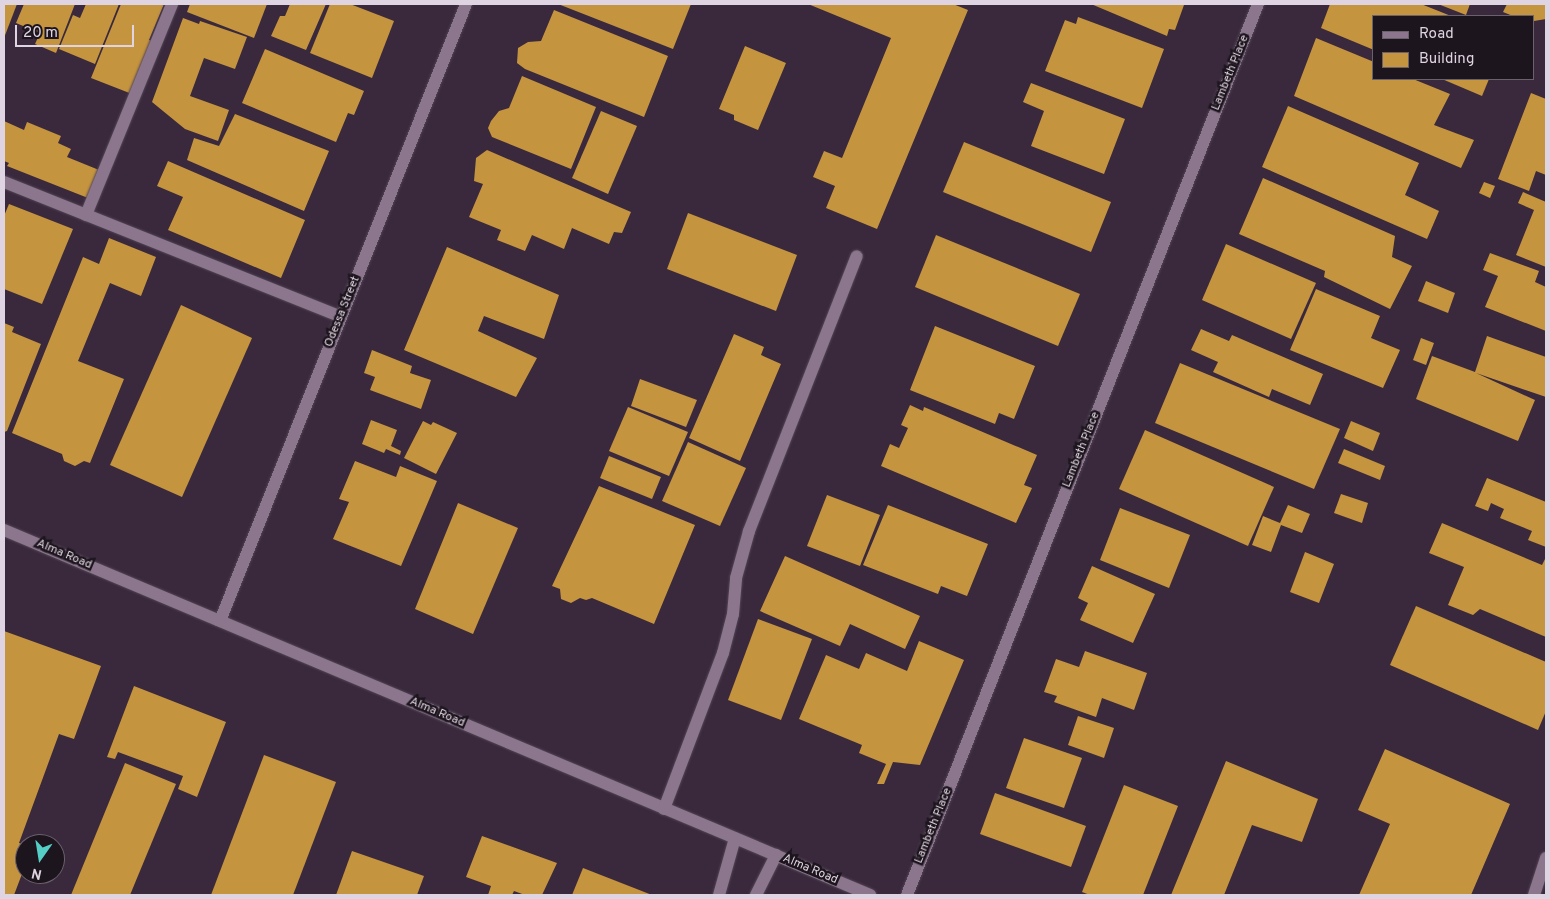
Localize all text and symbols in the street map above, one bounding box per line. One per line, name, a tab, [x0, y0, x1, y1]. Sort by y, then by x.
scale bar	[18, 15, 136, 47]
legend	[1372, 15, 1535, 80]
text: 20 m	[23, 24, 58, 43]
text: Road	[1419, 25, 1454, 44]
street label: Lambeth Place	[1209, 33, 1253, 113]
text: Building	[1419, 50, 1474, 69]
street label: Odessa Street	[322, 275, 364, 349]
street label: Lambeth Place	[1060, 410, 1104, 490]
street label: Alma Road	[34, 537, 94, 573]
street label: Alma Road	[407, 695, 467, 731]
street label: Lambeth Place	[912, 786, 956, 866]
north arrow	[15, 834, 65, 884]
street label: Alma Road	[780, 852, 840, 888]
text: N	[30, 864, 44, 883]

